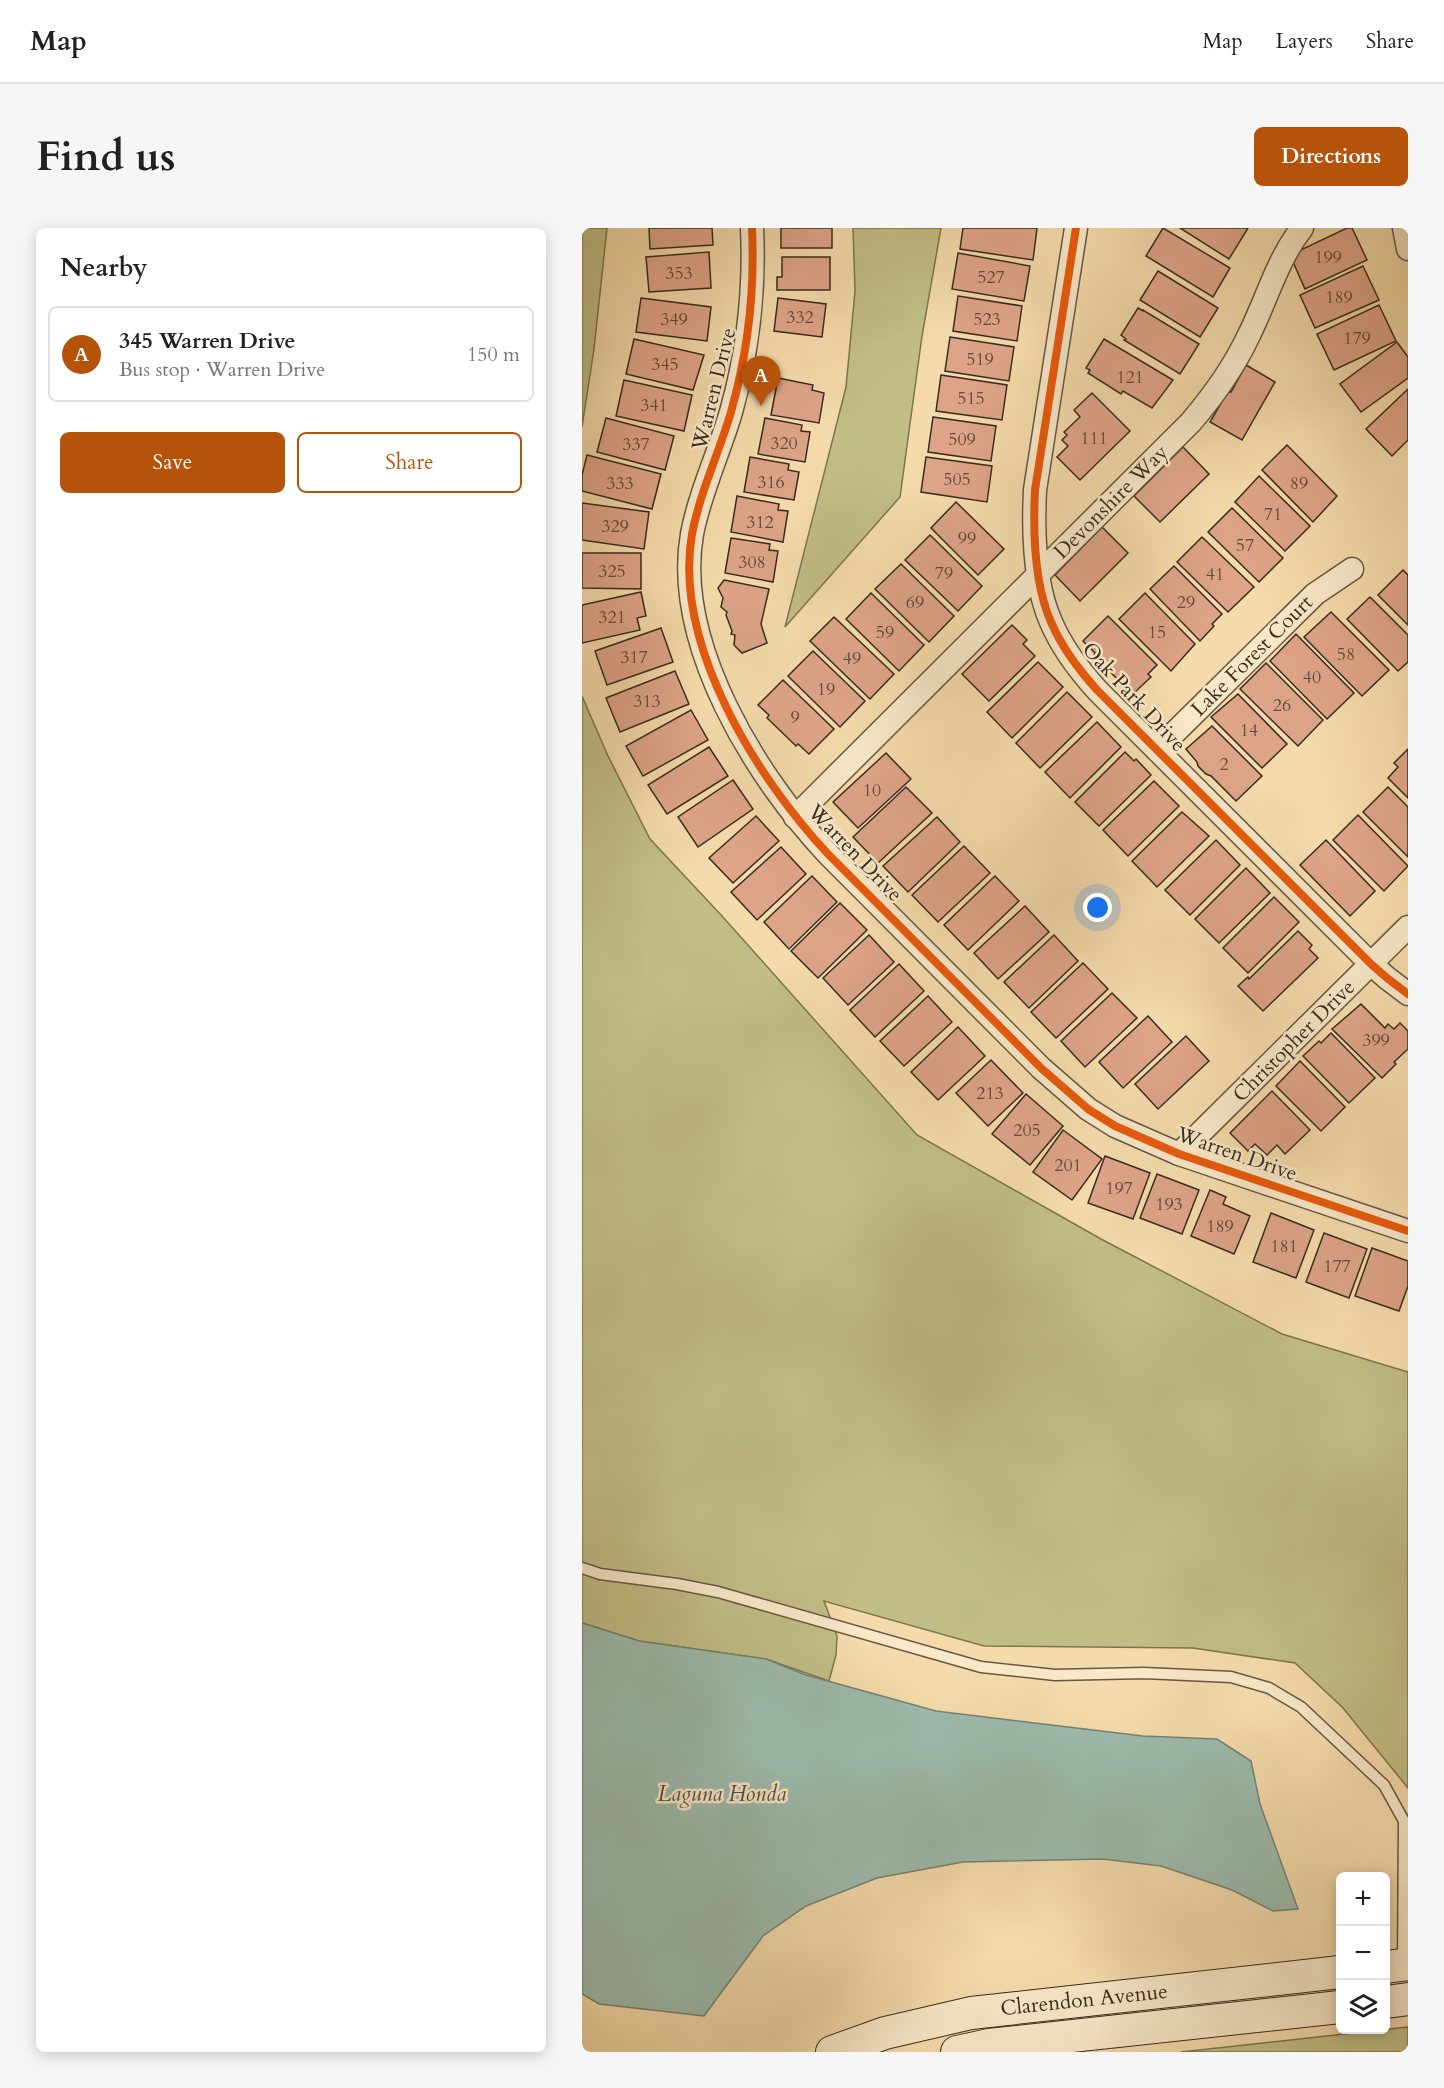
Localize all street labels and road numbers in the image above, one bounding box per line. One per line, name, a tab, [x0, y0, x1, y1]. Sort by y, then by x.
street label: Warren Drive	[685, 325, 743, 454]
street label: Devonshire Way	[1047, 438, 1175, 566]
street label: Lake Forest Court	[1185, 588, 1320, 723]
street label: Oak Park Drive	[1075, 636, 1193, 758]
street label: Warren Drive	[800, 797, 909, 908]
street label: Christopher Drive	[1226, 973, 1362, 1109]
street label: Warren Drive	[1172, 1120, 1301, 1188]
street label: Clarendon Avenue	[999, 1977, 1169, 2023]

